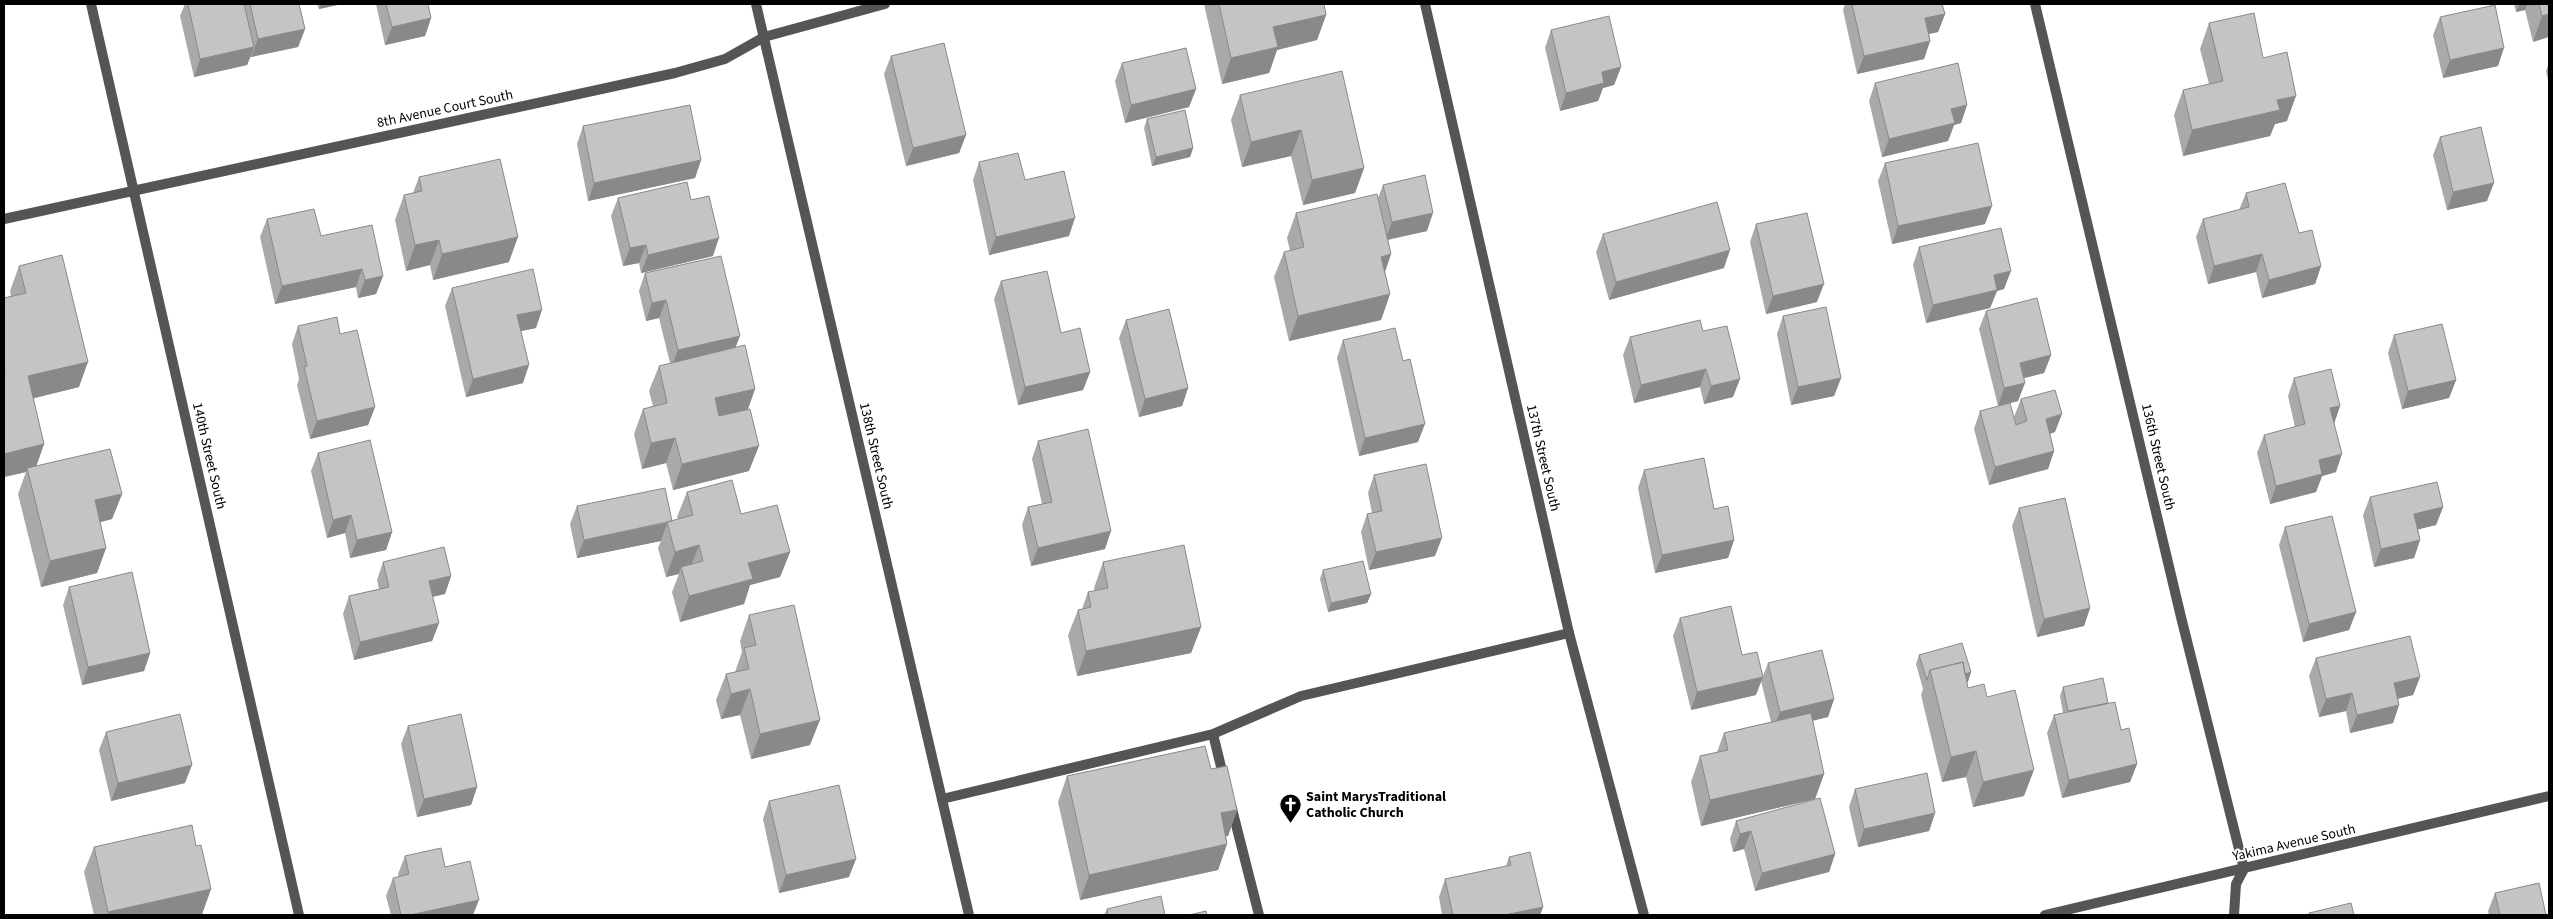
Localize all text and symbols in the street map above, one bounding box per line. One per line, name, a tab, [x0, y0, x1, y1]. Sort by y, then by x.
street label: 8th Avenue Court South	[375, 85, 515, 133]
street label: 140th Street South	[187, 401, 231, 511]
street label: 138th Street South	[854, 401, 898, 511]
street label: 136th Street South	[2136, 402, 2180, 512]
street label: 137th Street South	[1521, 403, 1565, 513]
place label: Saint MarysTraditional Catholic Church	[1306, 787, 1446, 823]
church icon: Saint MarysTraditional Catholic Church	[1278, 793, 1302, 824]
street label: Yakima Avenue South	[2230, 819, 2357, 867]

